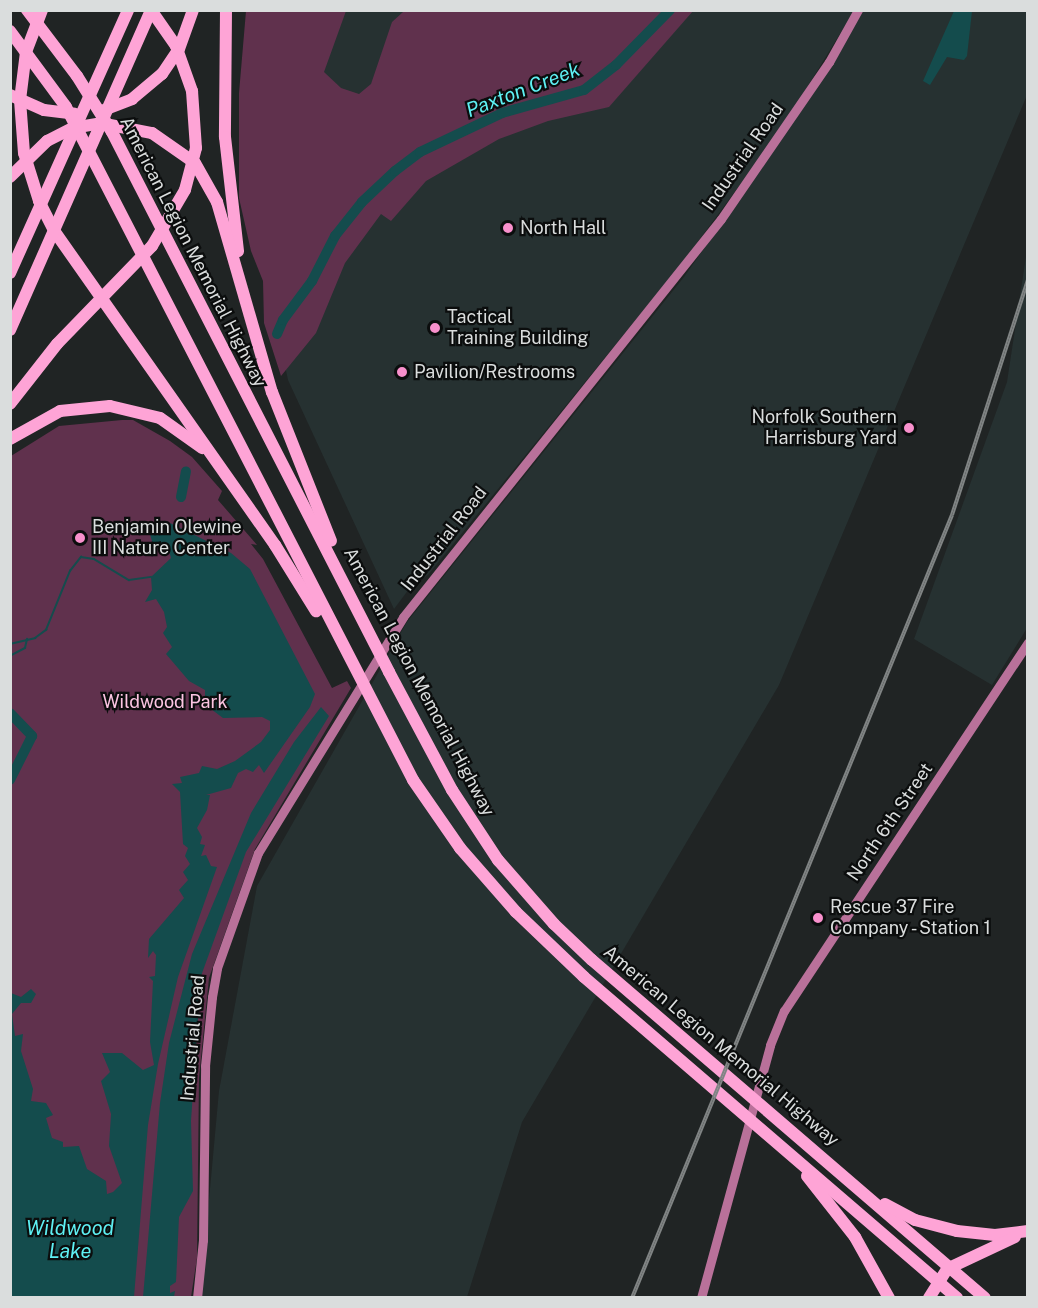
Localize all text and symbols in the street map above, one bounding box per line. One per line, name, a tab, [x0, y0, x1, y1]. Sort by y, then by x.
water label: Paxton Creek	[463, 57, 583, 123]
street label: Industrial Road	[698, 99, 788, 215]
street label: American Legion Memorial Highway	[115, 113, 271, 391]
place label: North Hall	[520, 217, 606, 239]
marker: North Hall	[501, 221, 515, 235]
place label: Tactical Training Building	[447, 307, 588, 350]
marker: Tactical Training Building	[428, 321, 442, 335]
place label: Pavilion/Restrooms	[414, 361, 575, 383]
marker: Pavilion/Restrooms	[395, 365, 409, 379]
place label: Norfolk Southern Harrisburg Yard	[751, 407, 897, 450]
marker: Norfolk Southern Harrisburg Yard	[902, 421, 916, 435]
street label: Industrial Road	[397, 483, 491, 595]
place label: Benjamin Olewine III Nature Center	[92, 517, 242, 560]
marker: Benjamin Olewine III Nature Center	[73, 531, 87, 545]
street label: American Legion Memorial Highway	[339, 544, 499, 820]
park label: Wildwood Park	[102, 691, 228, 713]
street label: North 6th Street	[843, 759, 937, 885]
place label: Rescue 37 Fire Company - Station 1	[830, 897, 996, 940]
marker: Rescue 37 Fire Company - Station 1	[811, 911, 825, 925]
street label: American Legion Memorial Highway	[599, 941, 843, 1151]
street label: Industrial Road	[177, 974, 209, 1102]
water label: Wildwood Lake	[26, 1216, 114, 1263]

